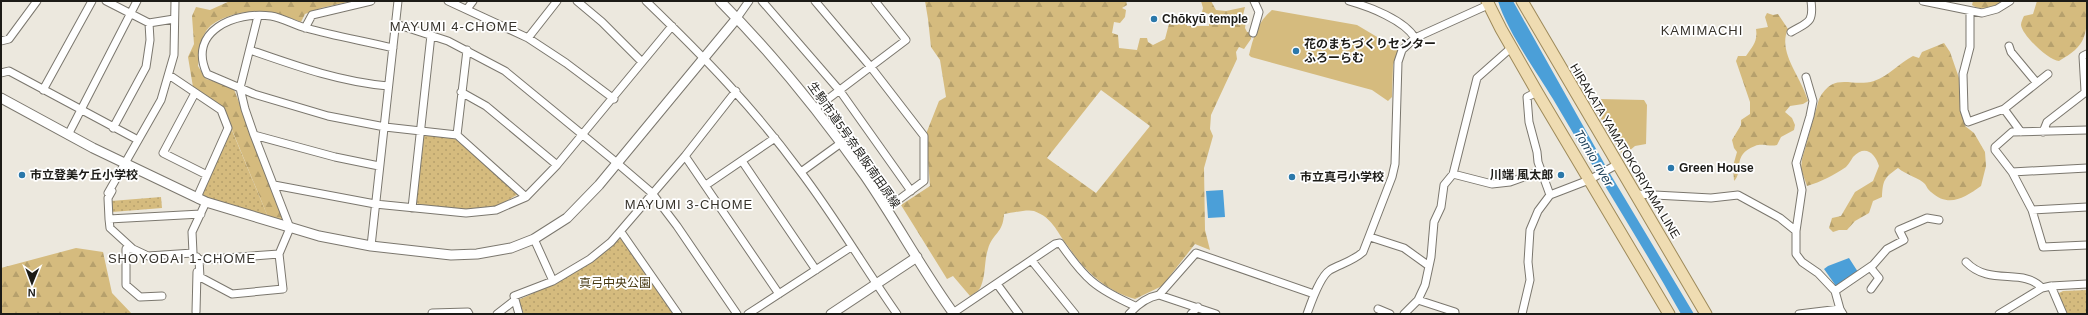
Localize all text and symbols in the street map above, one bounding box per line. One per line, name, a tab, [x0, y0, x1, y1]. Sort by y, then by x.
place label: Chōkyū temple	[1162, 12, 1248, 26]
marker: Chōkyū temple	[1149, 14, 1159, 24]
district label: MAYUMI 4-CHOME	[390, 19, 518, 34]
district label: KAMIMACHI	[1661, 23, 1743, 38]
place label: 花のまちづくりセンター ふろーらむ	[1304, 37, 1436, 65]
marker: 花のまちづくりセンター ふろーらむ	[1291, 46, 1301, 56]
street label: HIRAKATA YAMATOKORIYAMA LINE	[1567, 61, 1683, 241]
street label: 生駒市道5号奈良阪南田原線	[805, 79, 903, 211]
water label: Tomio river	[1571, 127, 1617, 190]
place label: Green House	[1679, 161, 1754, 175]
marker: Green House	[1666, 163, 1676, 173]
place label: 市立登美ケ丘小学校	[30, 168, 138, 182]
place label: 川端 風太郎	[1490, 168, 1553, 182]
marker: 市立登美ケ丘小学校	[17, 170, 27, 180]
place label: 市立真弓小学校	[1300, 170, 1384, 184]
marker: 川端 風太郎	[1556, 170, 1566, 180]
marker: 市立真弓小学校	[1287, 172, 1297, 182]
district label: MAYUMI 3-CHOME	[625, 197, 753, 212]
district label: SHOYODAI 1-CHOME	[108, 251, 256, 266]
north arrow	[12, 263, 52, 303]
park label: 真弓中央公園	[579, 276, 651, 290]
text: N	[28, 287, 36, 299]

